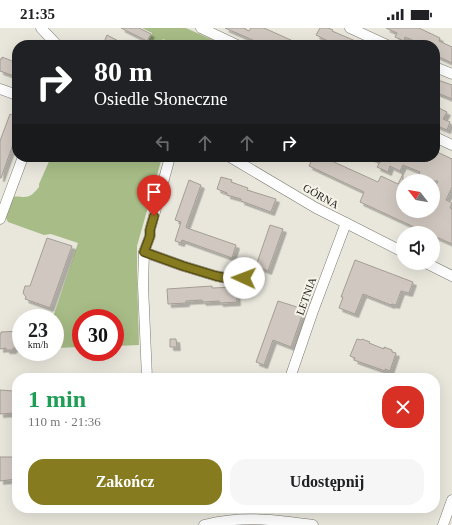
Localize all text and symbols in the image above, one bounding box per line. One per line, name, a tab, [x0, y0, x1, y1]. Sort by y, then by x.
text: 21:35	[20, 6, 55, 22]
icon: right	[28, 56, 80, 108]
text: 80 m	[94, 56, 152, 87]
text: Osiedle Słoneczne	[94, 89, 227, 109]
icon: left	[152, 132, 174, 154]
icon: ahead	[194, 132, 216, 154]
icon: ahead	[236, 132, 258, 154]
icon: right	[278, 132, 300, 154]
north arrow	[396, 174, 440, 218]
map controls	[396, 174, 440, 270]
pin	[137, 175, 171, 216]
icon: arrive	[143, 181, 165, 203]
street label: GÓRNA	[301, 181, 341, 211]
button: sound	[396, 226, 440, 270]
position arrow	[223, 257, 265, 299]
street label: LETNIA	[294, 275, 318, 317]
speed limit sign: 30	[72, 309, 124, 361]
text: 23	[28, 319, 48, 341]
text: km/h	[28, 339, 48, 350]
text: 1 min	[28, 386, 86, 412]
button: close	[382, 386, 424, 428]
text: 110 m · 21:36	[28, 414, 101, 429]
button: Zakończ	[28, 459, 222, 505]
button: Udostępnij	[230, 459, 424, 505]

